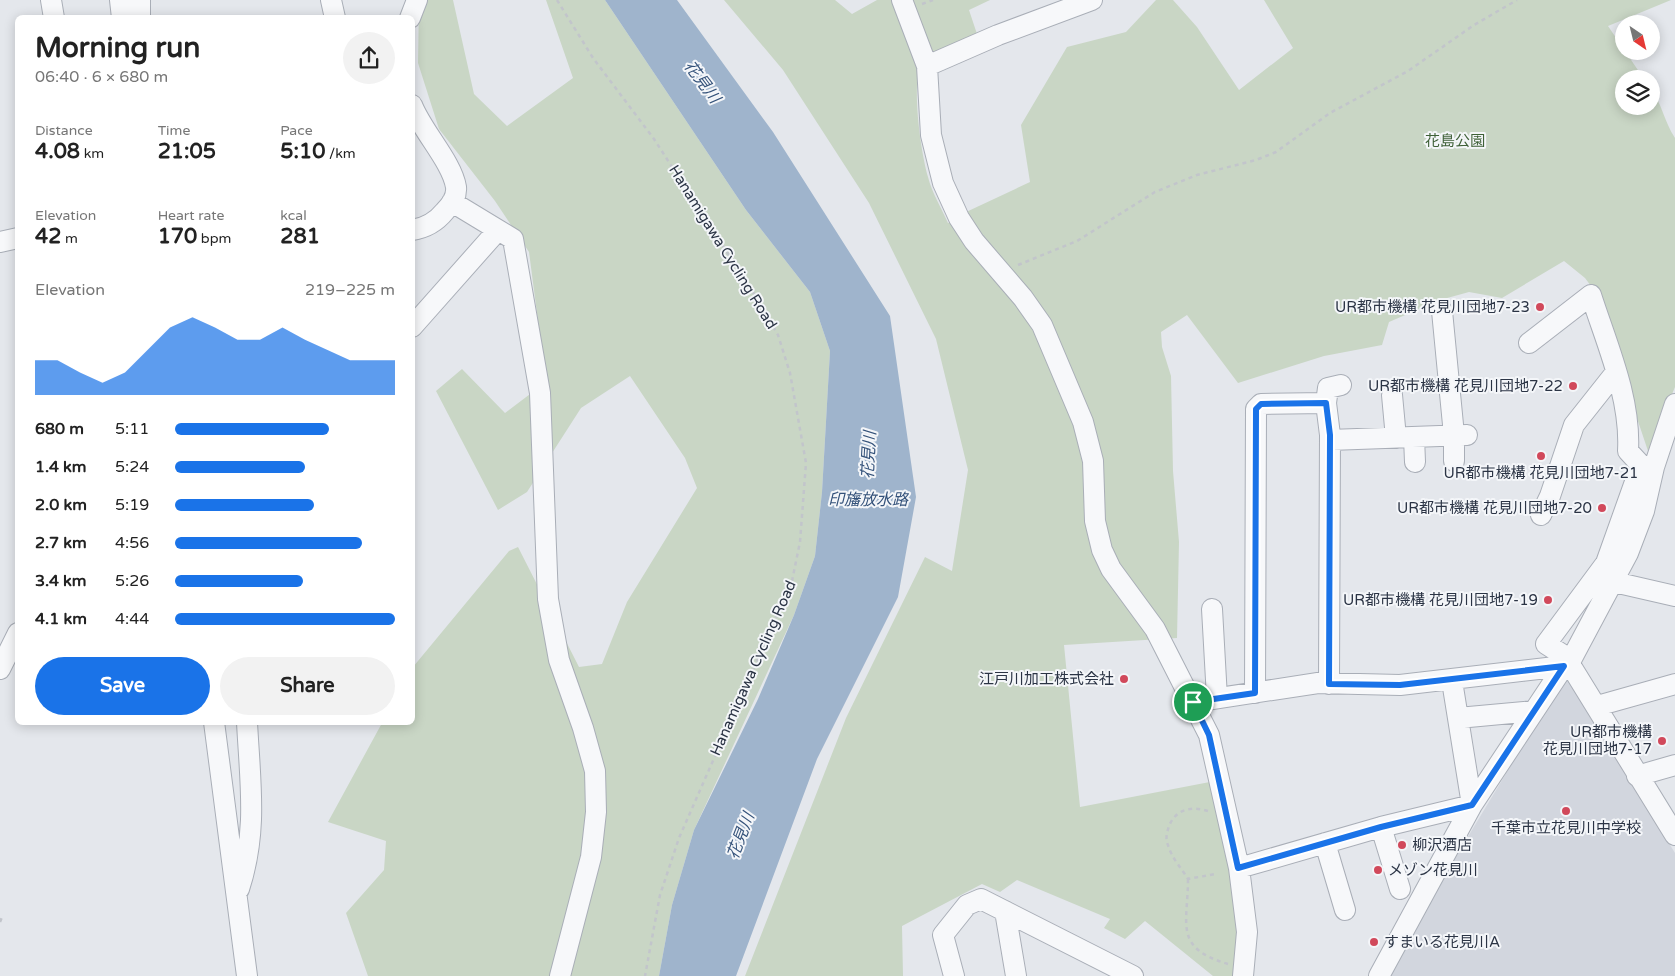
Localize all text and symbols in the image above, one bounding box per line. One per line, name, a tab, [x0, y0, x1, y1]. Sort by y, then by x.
north arrow	[1615, 15, 1660, 60]
map controls	[1615, 15, 1660, 115]
text: Morning run	[35, 31, 200, 65]
button: share	[343, 32, 395, 84]
water label: 花見川	[680, 57, 726, 109]
text: 06:40 · 6 × 680 m	[35, 67, 168, 87]
button: layers	[1615, 70, 1660, 115]
text: Distance	[35, 122, 93, 139]
text: Time	[158, 122, 190, 139]
text: Pace	[280, 122, 313, 139]
park label: 花島公園	[1425, 132, 1485, 150]
text: 4.08	[35, 139, 80, 164]
text: 21:05	[158, 139, 216, 164]
text: 5:10	[280, 139, 325, 164]
text: km	[80, 145, 104, 162]
text: /km	[325, 145, 356, 162]
street label: Hanamigawa Cycling Road	[665, 162, 781, 332]
text: Elevation	[35, 207, 96, 224]
text: Heart rate	[158, 207, 224, 224]
text: kcal	[280, 207, 307, 224]
text: 42	[35, 224, 61, 249]
text: 170	[158, 224, 197, 249]
text: 281	[280, 224, 320, 249]
text: m	[61, 230, 78, 247]
text: bpm	[197, 230, 231, 247]
text: Elevation	[35, 280, 105, 300]
text: 219–225 m	[305, 280, 395, 300]
place label: UR都市機構 花見川団地7-23	[1335, 298, 1530, 316]
marker: UR都市機構 花見川団地7-23	[1534, 301, 1546, 313]
place label: UR都市機構 花見川団地7-22	[1368, 377, 1563, 395]
marker: UR都市機構 花見川団地7-22	[1567, 380, 1579, 392]
text: 680 m	[35, 419, 84, 439]
text: 5:11	[115, 419, 149, 439]
water label: 花見川	[858, 429, 880, 479]
marker: UR都市機構 花見川団地7-21	[1535, 450, 1547, 462]
text: 1.4 km	[35, 457, 87, 477]
text: 5:24	[115, 457, 149, 477]
place label: UR都市機構 花見川団地7-21	[1443, 464, 1639, 482]
water label: 印旛放水路	[828, 490, 910, 510]
text: 2.0 km	[35, 495, 87, 515]
text: 5:19	[115, 495, 149, 515]
place label: UR都市機構 花見川団地7-20	[1397, 499, 1592, 517]
marker: UR都市機構 花見川団地7-20	[1596, 502, 1608, 514]
text: 2.7 km	[35, 533, 87, 553]
text: 4:56	[115, 533, 149, 553]
text: 3.4 km	[35, 571, 87, 591]
text: 5:26	[115, 571, 149, 591]
street label: Hanamigawa Cycling Road	[706, 578, 800, 758]
place label: UR都市機構 花見川団地7-19	[1343, 591, 1538, 609]
marker: UR都市機構 花見川団地7-19	[1542, 594, 1554, 606]
text: 4.1 km	[35, 609, 87, 629]
text: 4:44	[115, 609, 149, 629]
button: Save	[35, 657, 210, 715]
button: Share	[220, 657, 395, 715]
place label: 江戸川加工株式会社	[979, 670, 1114, 688]
marker: 江戸川加工株式会社	[1118, 673, 1130, 685]
pin	[1172, 681, 1214, 723]
icon: arrive	[1179, 688, 1207, 716]
place label: UR都市機構 花見川団地7-17	[1543, 723, 1652, 758]
marker: UR都市機構 花見川団地7-17	[1656, 735, 1668, 747]
marker: 千葉市立花見川中学校	[1560, 805, 1572, 817]
water label: 花見川	[723, 808, 760, 862]
place label: 千葉市立花見川中学校	[1491, 819, 1641, 837]
place label: 柳沢酒店	[1412, 836, 1472, 854]
marker: 柳沢酒店	[1396, 839, 1408, 851]
place label: メゾン花見川	[1388, 861, 1478, 879]
marker: メゾン花見川	[1372, 864, 1384, 876]
place label: すまいる花見川A	[1384, 933, 1500, 951]
marker: すまいる花見川A	[1368, 936, 1380, 948]

